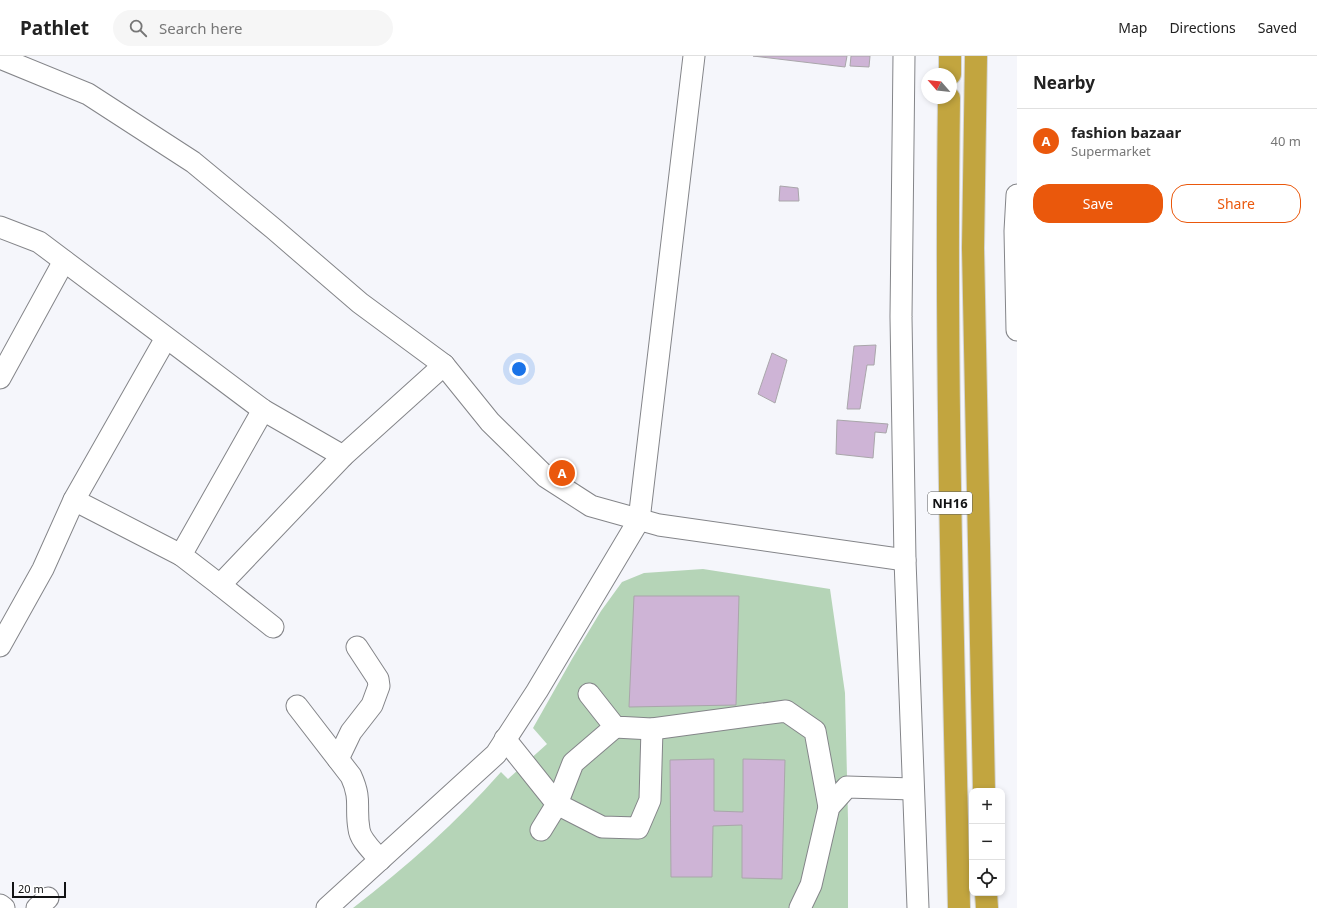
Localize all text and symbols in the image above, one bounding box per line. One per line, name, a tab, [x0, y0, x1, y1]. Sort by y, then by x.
search box	[113, 10, 393, 46]
text: Pathlet	[20, 15, 89, 41]
icon: search	[127, 17, 149, 39]
text: Search here	[159, 18, 243, 38]
text: Map	[1118, 18, 1147, 37]
text: Directions	[1169, 18, 1236, 37]
text: Saved	[1258, 18, 1297, 37]
north arrow	[921, 68, 957, 104]
text: Nearby	[1033, 71, 1095, 94]
text: fashion bazaar	[1071, 122, 1181, 142]
text: A	[1042, 132, 1051, 150]
text: 40 m	[1271, 132, 1301, 150]
text: Supermarket	[1071, 142, 1151, 160]
button: Save	[1033, 184, 1163, 223]
button: Share	[1171, 184, 1301, 223]
your location	[509, 359, 529, 379]
pin: A	[549, 458, 575, 488]
road number: NH16	[928, 492, 972, 514]
map controls	[969, 788, 1005, 896]
button: +	[969, 788, 1005, 824]
button: −	[969, 824, 1005, 860]
button: locate	[969, 860, 1005, 896]
scale bar	[12, 880, 66, 899]
text: 20 m	[18, 881, 44, 896]

